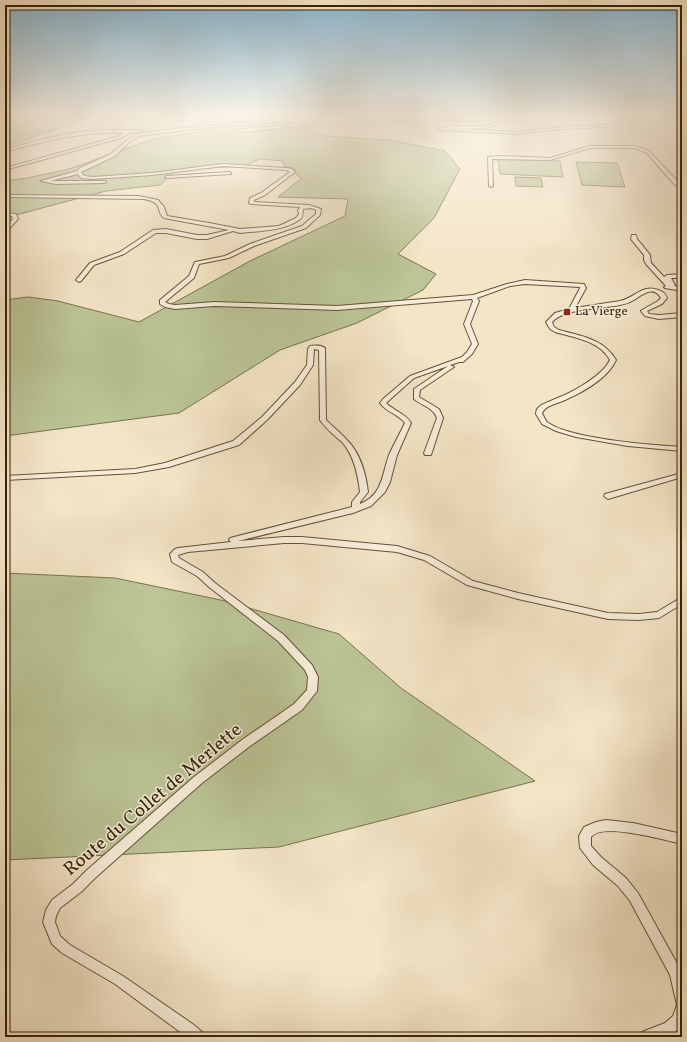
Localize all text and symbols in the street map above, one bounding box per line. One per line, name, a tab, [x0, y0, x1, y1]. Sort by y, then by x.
place label: La Vierge	[575, 303, 628, 321]
marker: La Vierge	[562, 307, 572, 317]
street label: Route du Collet de Merlette	[58, 718, 248, 882]

